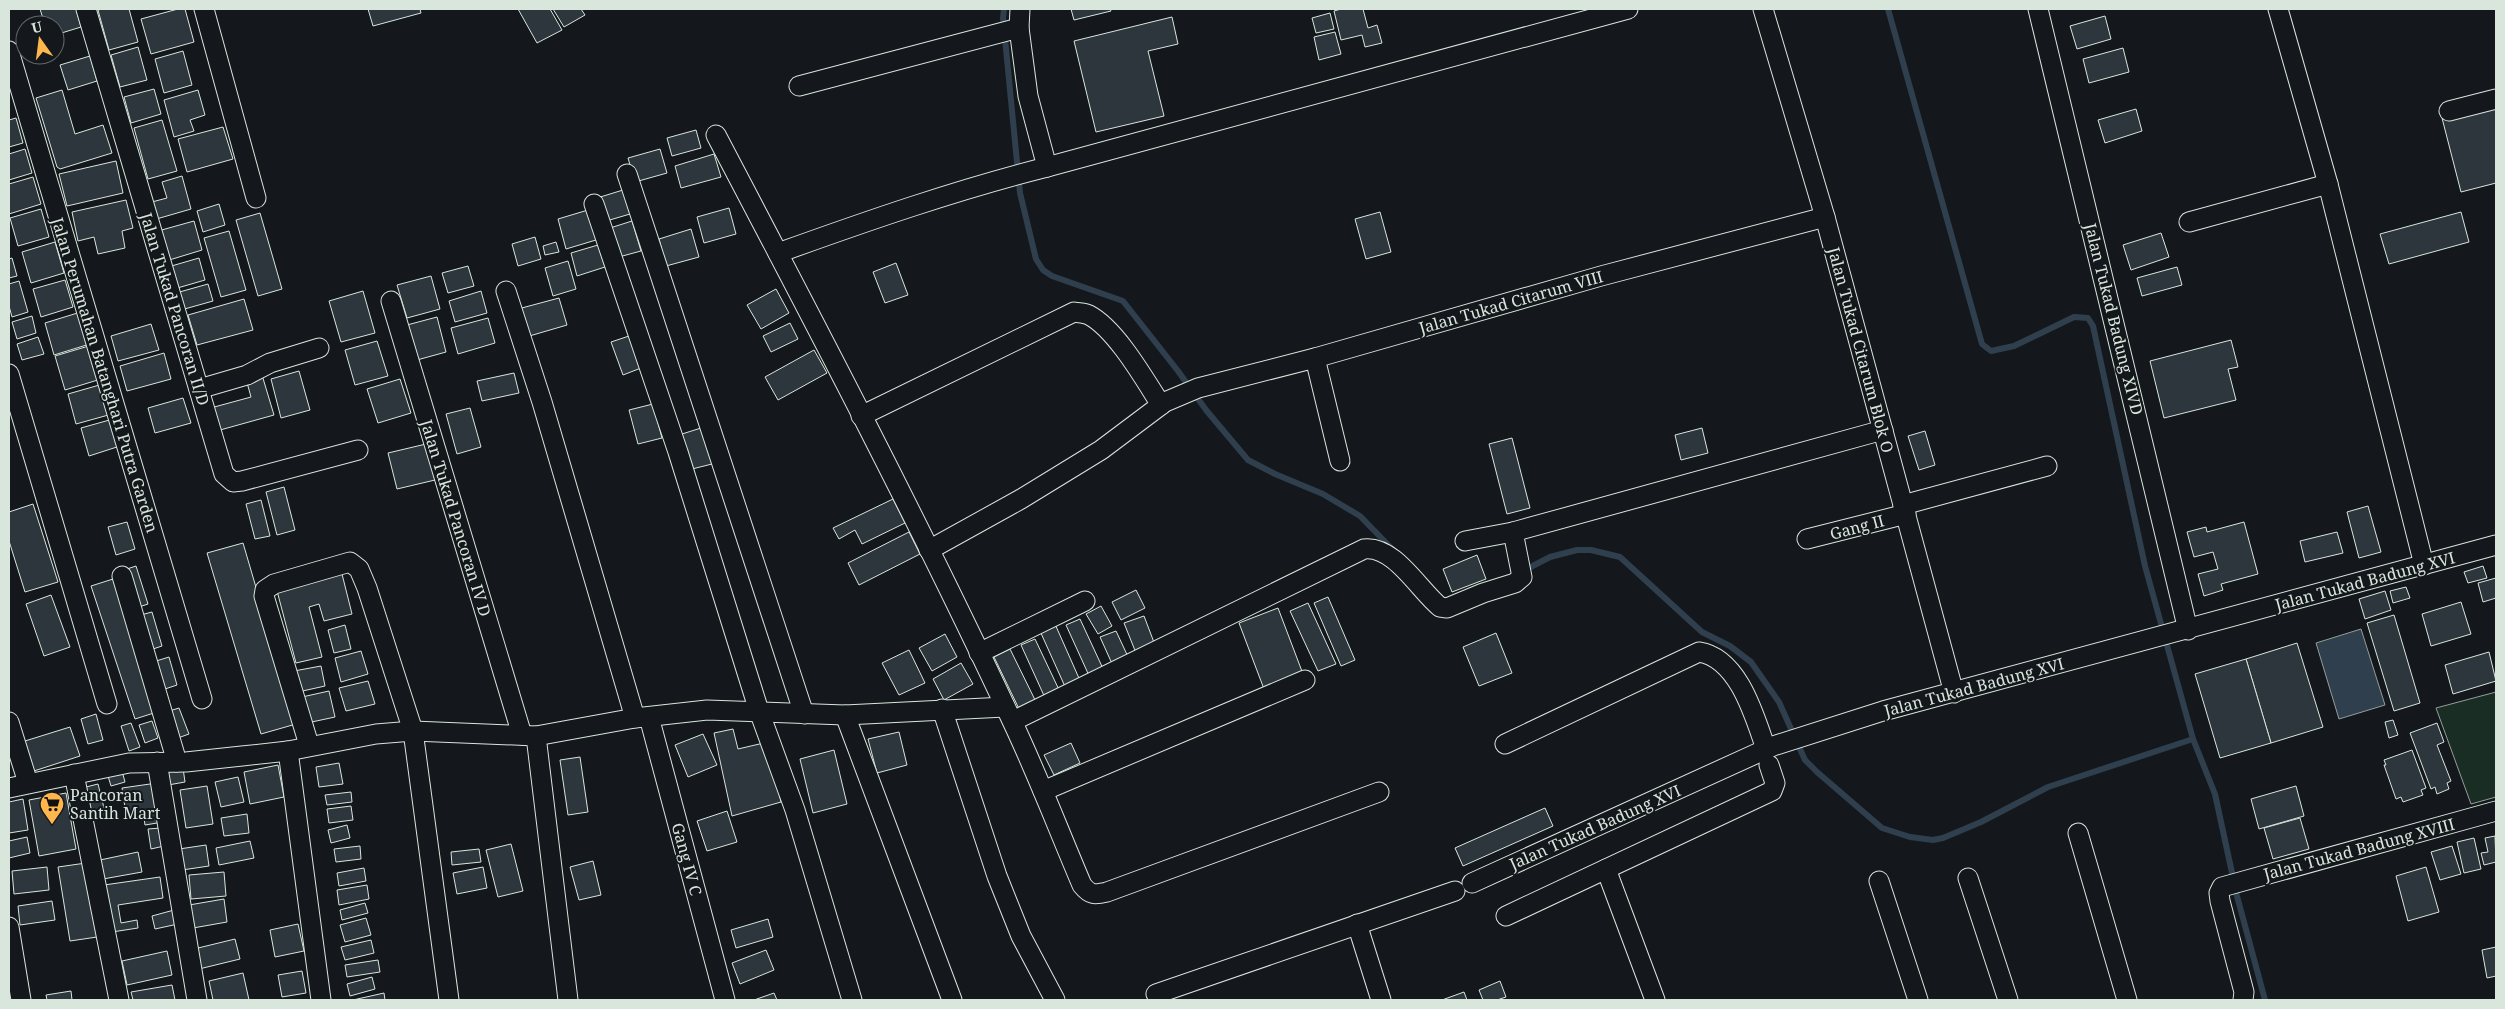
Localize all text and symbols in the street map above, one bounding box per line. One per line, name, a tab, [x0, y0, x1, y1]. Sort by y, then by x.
north arrow	[15, 15, 65, 65]
text: U	[29, 16, 45, 37]
street label: Jalan Tukad Pancoran II/D	[135, 209, 215, 408]
street label: Jalan Perumahan Batanghari Putra Garden	[46, 214, 164, 535]
street label: Jalan Tukad Badung XIVD	[2079, 220, 2148, 417]
street label: Jalan Tukad Citarum Blok O	[1823, 244, 1899, 455]
street label: Jalan Tukad Citarum VIII	[1415, 265, 1606, 339]
street label: Jalan Tukad Pancoran IV D	[415, 416, 496, 619]
street label: Gang II	[1827, 509, 1887, 545]
street label: Jalan Tukad Badung XVI	[2272, 546, 2457, 616]
street label: Jalan Tukad Badung XVI	[1881, 652, 2066, 722]
street label: Jalan Tukad Badung XVI	[1505, 779, 1684, 875]
place label: Pancoran Santih Mart	[70, 784, 161, 824]
supermarket icon: Pancoran Santih Mart	[39, 791, 65, 825]
street label: Jalan Tukad Badung XVIII	[2260, 813, 2457, 885]
street label: Gang IV C	[667, 820, 707, 898]

